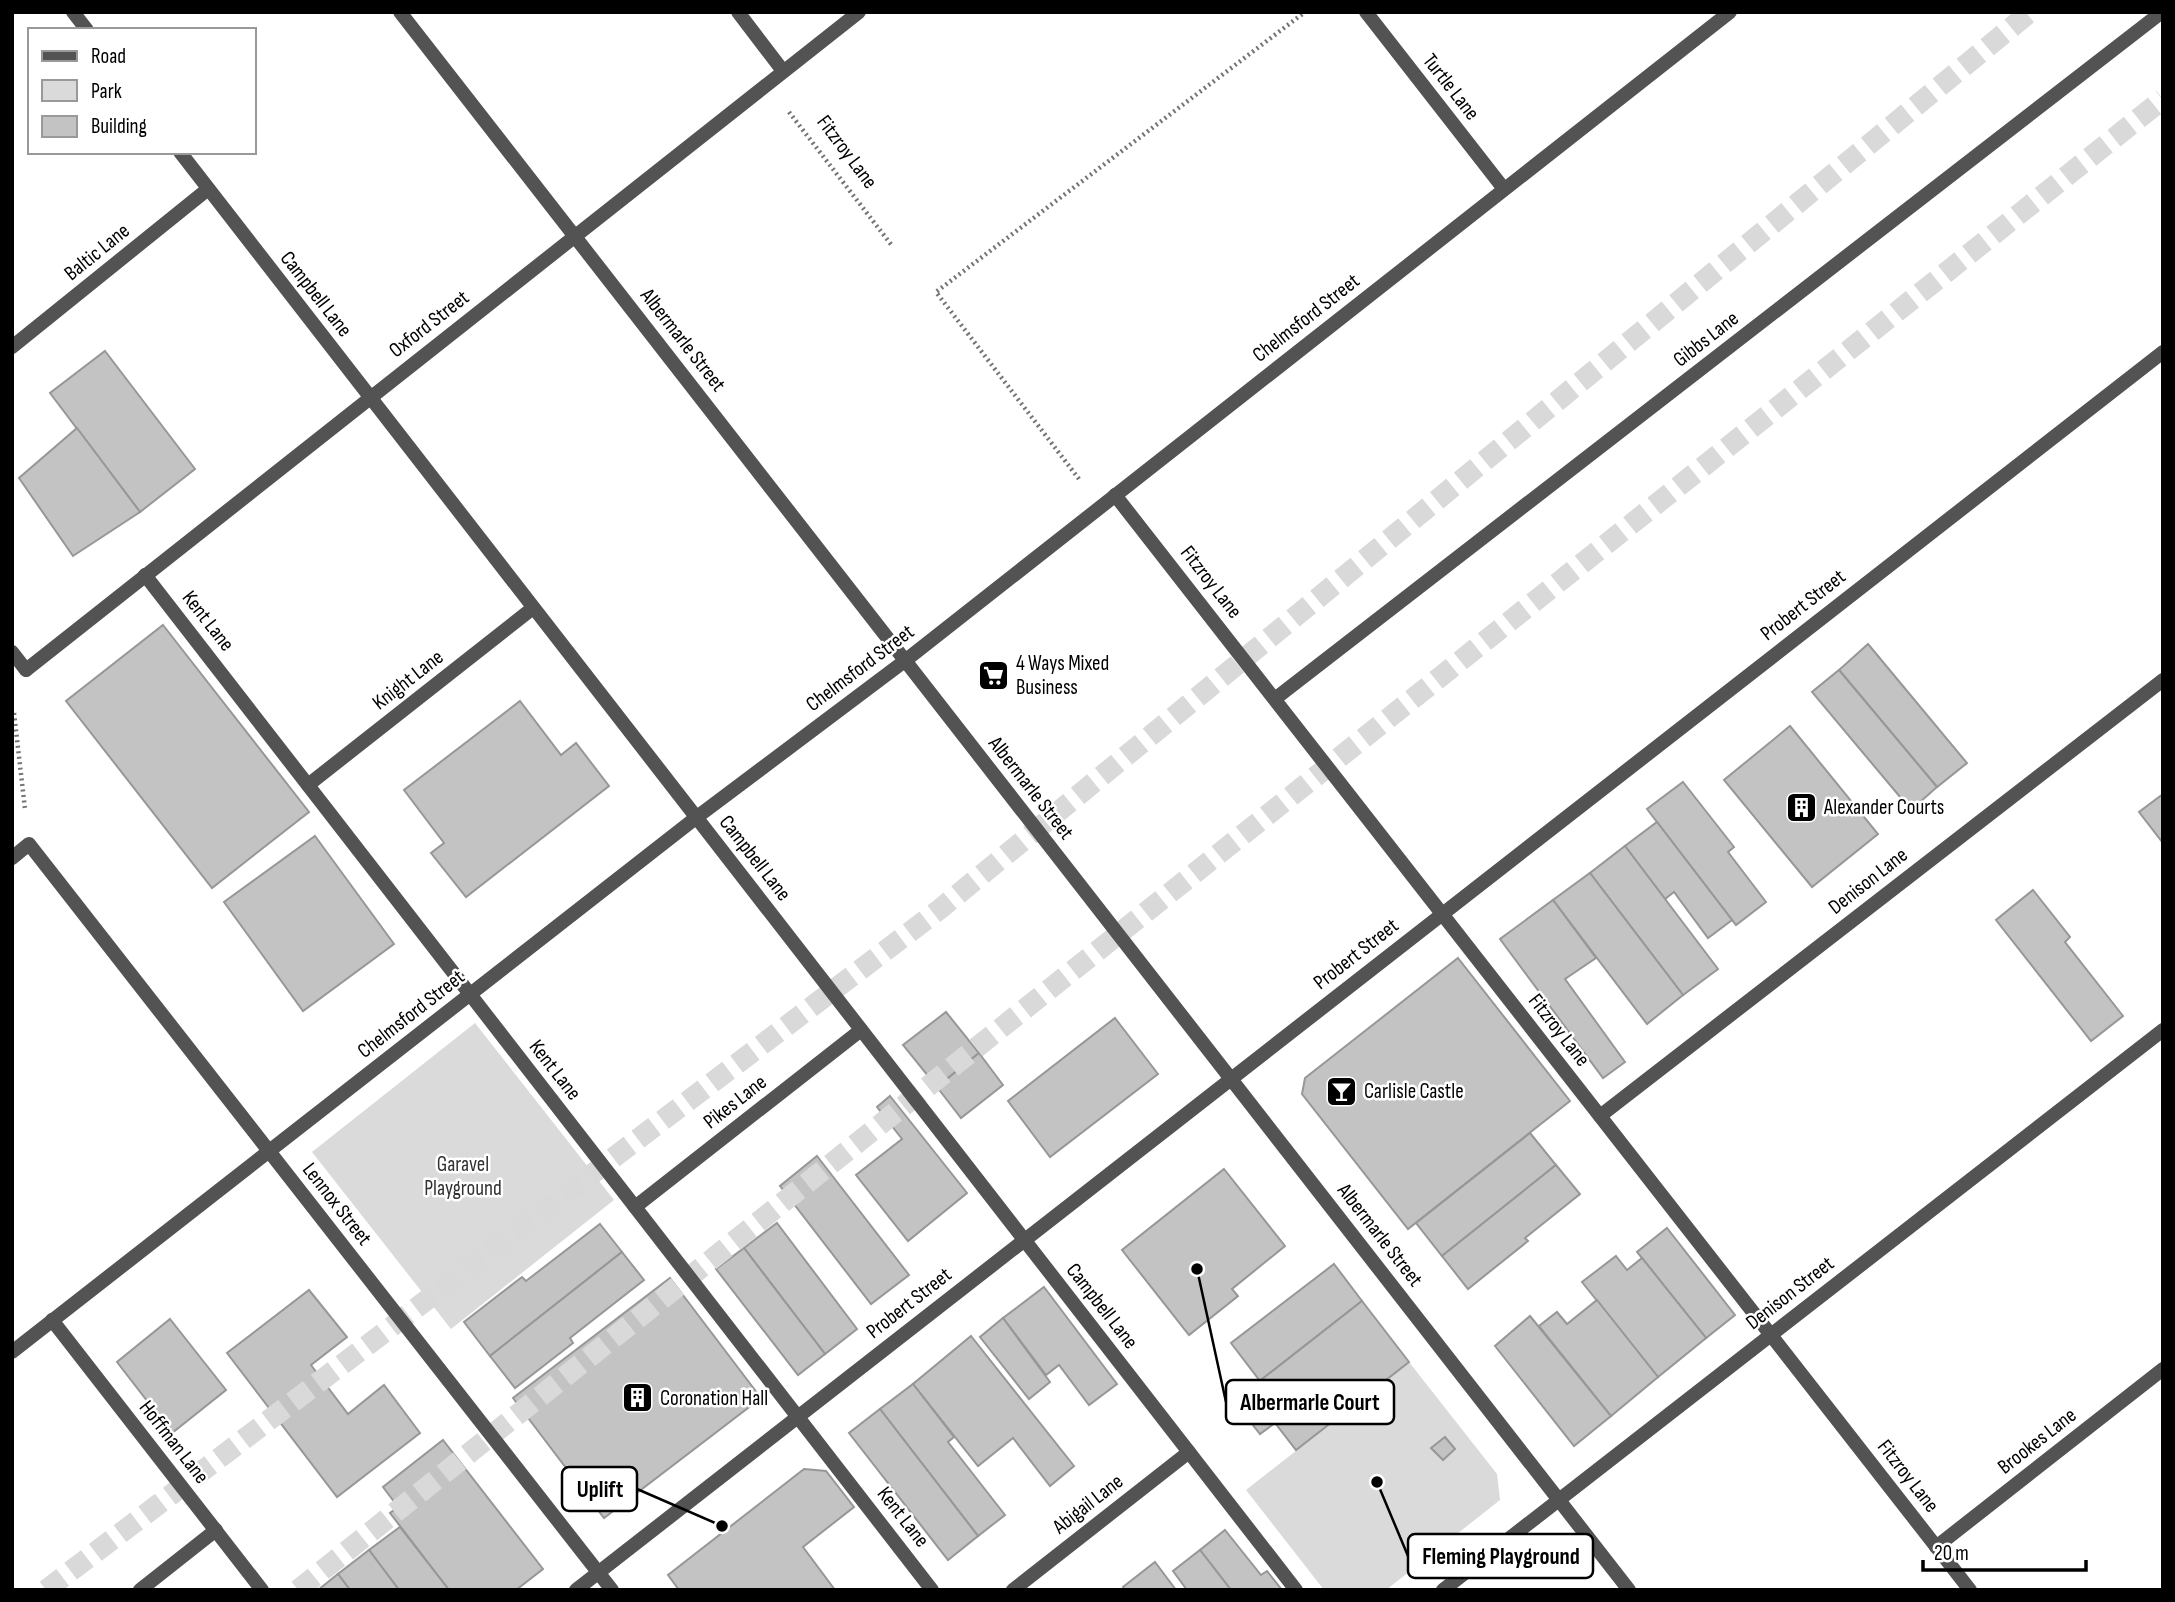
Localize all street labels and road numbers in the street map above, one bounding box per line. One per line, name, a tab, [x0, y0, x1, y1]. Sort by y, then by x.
street label: Turtle Lane	[1417, 49, 1485, 125]
street label: Fitzroy Lane	[811, 110, 883, 194]
street label: Baltic Lane	[59, 218, 135, 286]
street label: Campbell Lane	[275, 246, 357, 342]
street label: Chelmsford Street	[1247, 268, 1365, 368]
street label: Albermarle Street	[634, 283, 731, 397]
street label: Oxford Street	[384, 285, 474, 363]
street label: Gibbs Lane	[1668, 306, 1744, 372]
street label: Fitzroy Lane	[1175, 541, 1247, 623]
street label: Probert Street	[1756, 564, 1850, 646]
street label: Kent Lane	[177, 586, 239, 656]
street label: Chelmsford Street	[801, 619, 919, 717]
street label: Knight Lane	[368, 645, 448, 715]
street label: Albermarle Street	[982, 731, 1079, 845]
street label: Campbell Lane	[714, 810, 796, 906]
street label: Denison Lane	[1823, 842, 1913, 920]
street label: Probert Street	[1309, 913, 1403, 995]
street label: Chelmsford Street	[352, 964, 470, 1064]
street label: Fitzroy Lane	[1523, 989, 1595, 1071]
street label: Kent Lane	[524, 1035, 586, 1105]
street label: Pikes Lane	[699, 1070, 771, 1134]
street label: Lennox Street	[297, 1158, 377, 1250]
street label: Albermarle Street	[1331, 1178, 1428, 1292]
street label: Denison Street	[1741, 1251, 1839, 1335]
street label: Campbell Lane	[1061, 1258, 1143, 1354]
street label: Probert Street	[862, 1262, 956, 1344]
street label: Hoffman Lane	[134, 1395, 214, 1489]
street label: Brookes Lane	[1993, 1403, 2081, 1479]
street label: Fitzroy Lane	[1872, 1435, 1944, 1517]
street label: Abigail Lane	[1047, 1469, 1128, 1540]
street label: Kent Lane	[872, 1482, 934, 1552]

